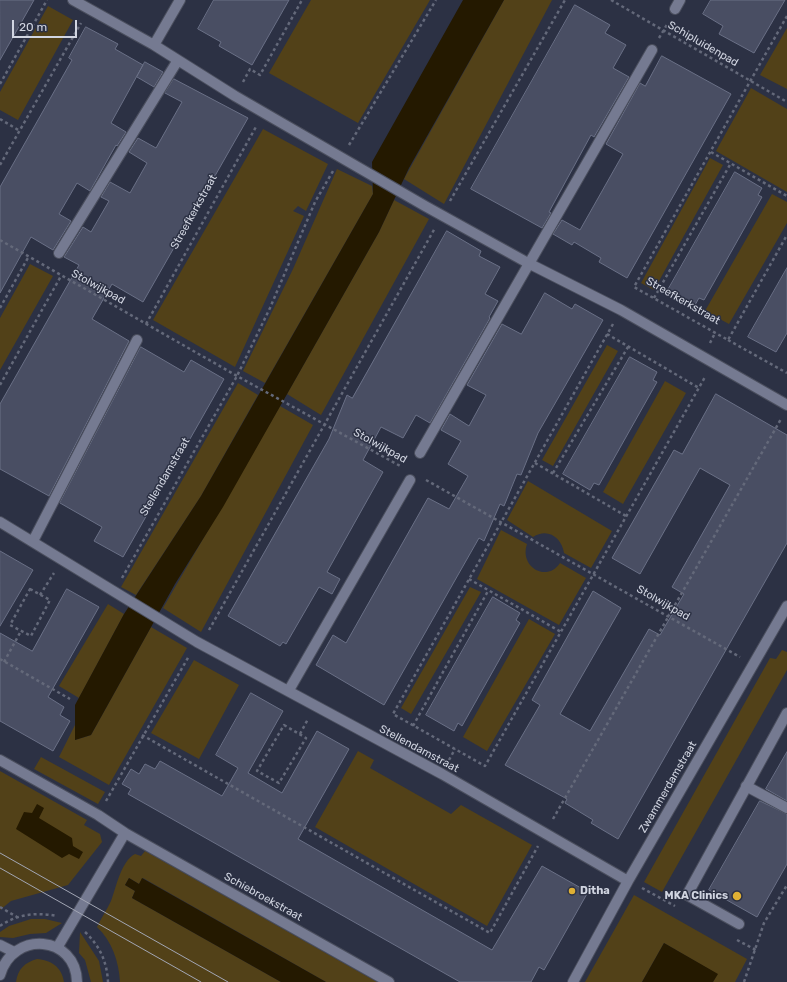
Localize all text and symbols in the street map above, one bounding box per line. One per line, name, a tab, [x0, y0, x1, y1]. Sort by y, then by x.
scale bar	[14, 12, 79, 38]
street label: Schipluidenpad	[665, 18, 741, 70]
text: 20 m	[19, 20, 47, 34]
street label: Streefkerkstraat	[168, 172, 220, 252]
street label: Stolwijkpad	[69, 267, 127, 307]
street label: Streefkerkstraat	[644, 274, 722, 328]
street label: Stolwijkpad	[351, 426, 409, 466]
street label: Stellendamstraat	[137, 435, 193, 519]
street label: Stolwijkpad	[634, 582, 692, 624]
street label: Stellendamstraat	[377, 722, 461, 776]
street label: Zwammerdamstraat	[636, 739, 700, 835]
street label: Schiebroekstraat	[222, 870, 304, 924]
place label: Ditha	[580, 884, 610, 898]
marker: Ditha	[567, 886, 577, 896]
place label: MKA Clinics	[665, 889, 728, 903]
marker: MKA Clinics	[731, 890, 743, 902]

